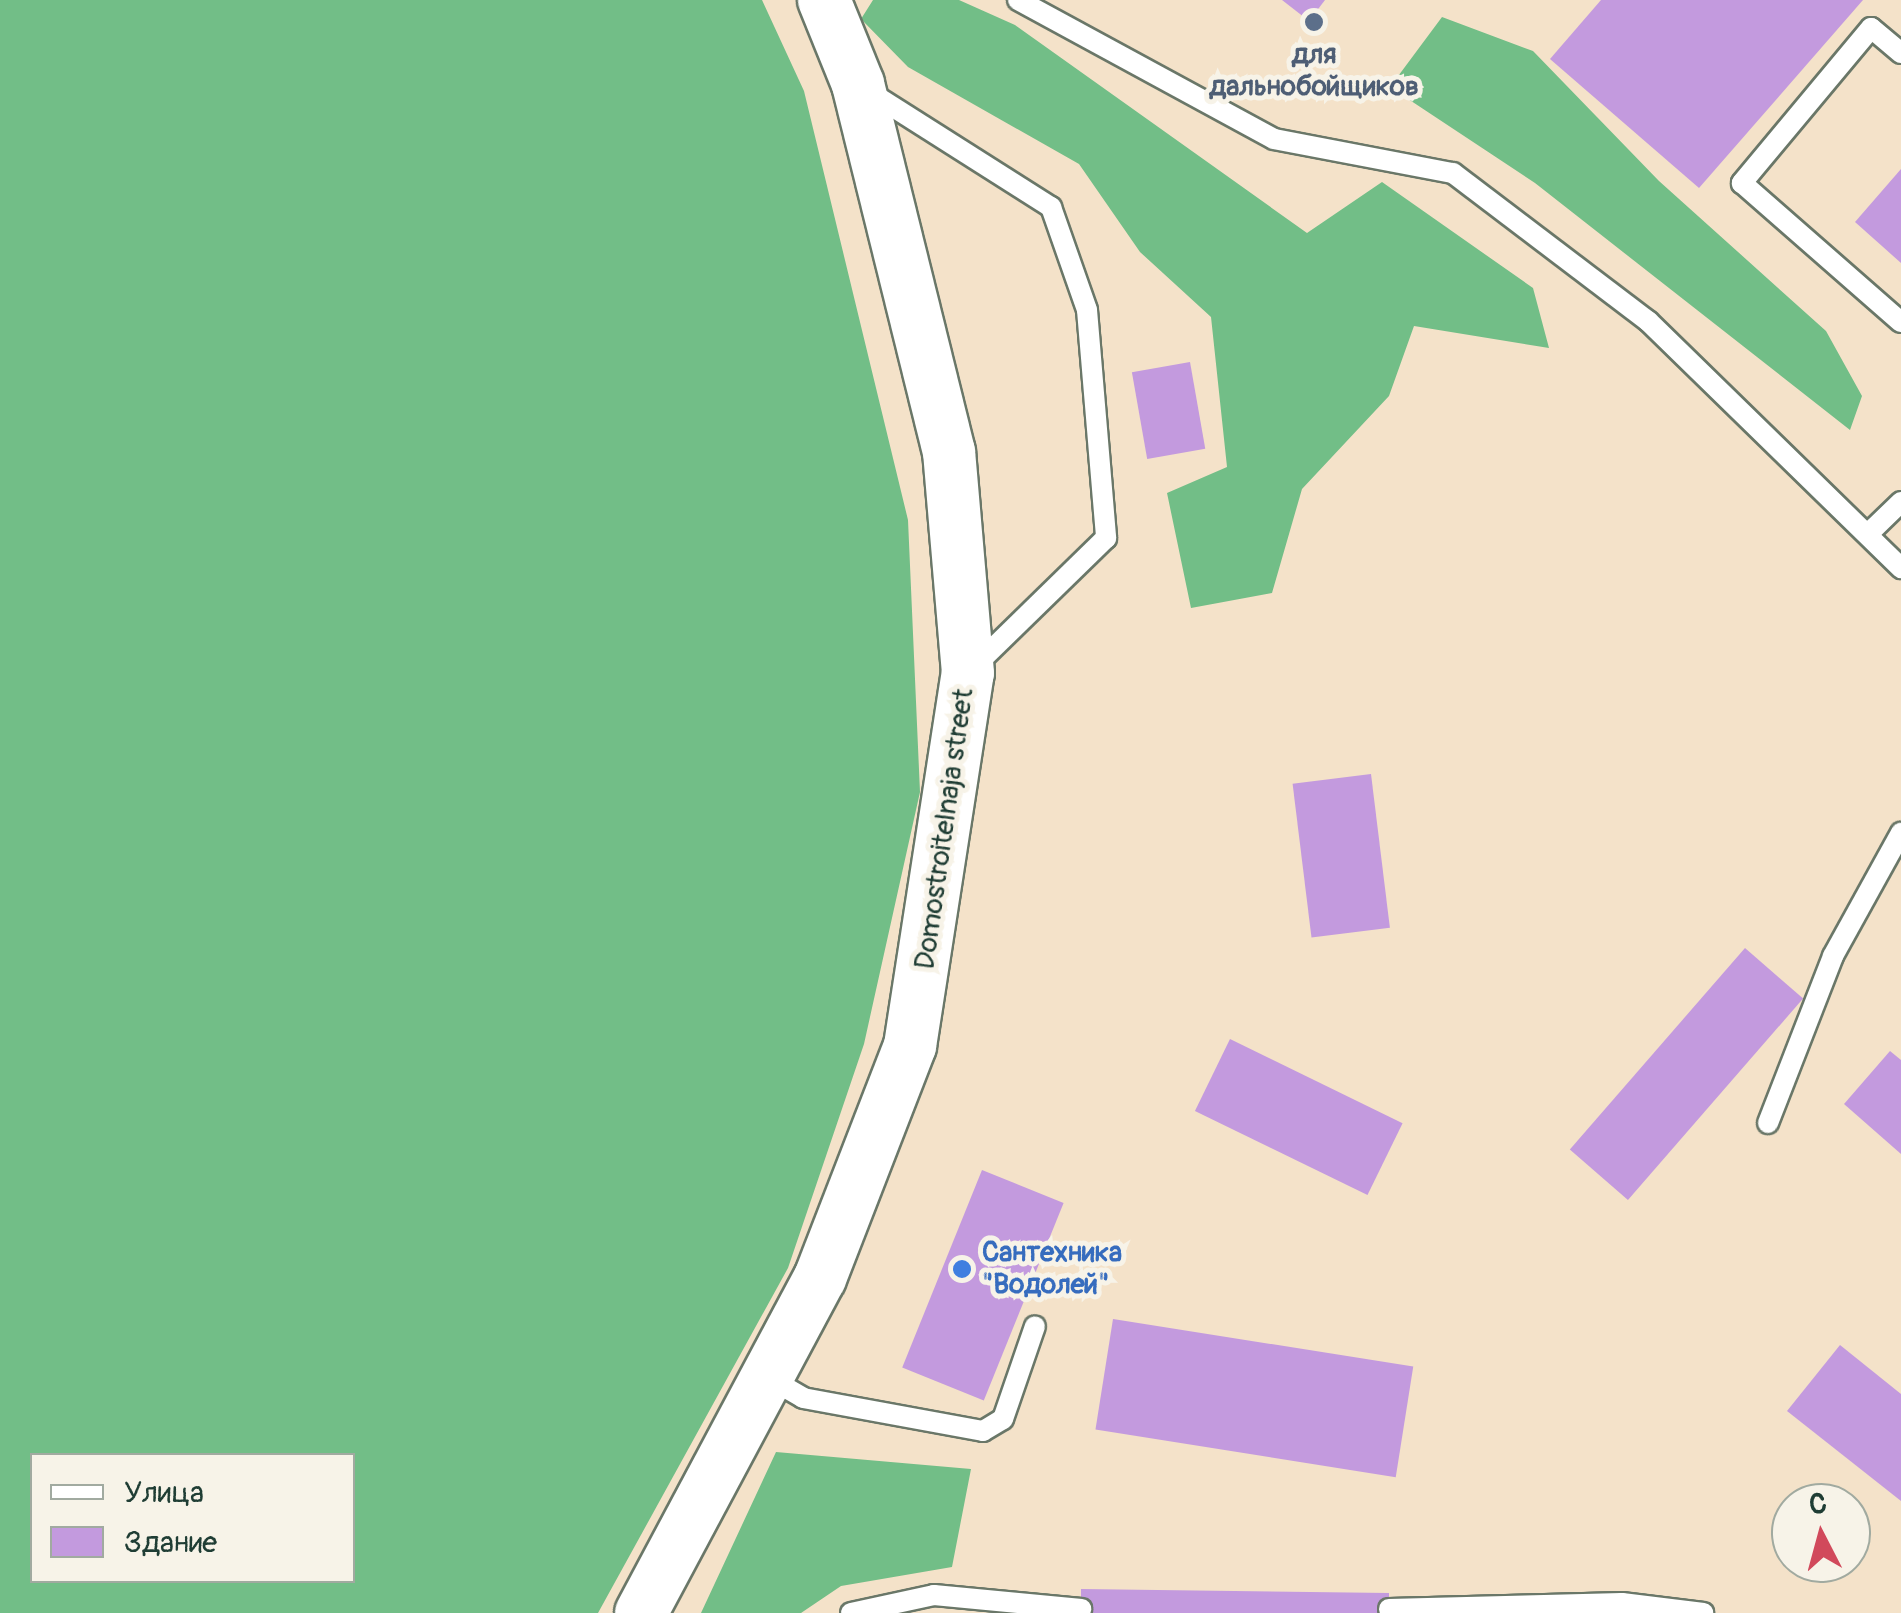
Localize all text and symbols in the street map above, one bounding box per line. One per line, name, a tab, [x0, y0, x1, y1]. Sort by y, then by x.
marker: для дальнобойщиков	[1303, 11, 1325, 33]
place label: для дальнобойщиков	[1209, 38, 1419, 104]
street label: Domostroitelnaja street	[909, 686, 981, 972]
place label: Сантехника "Водолей"	[982, 1236, 1122, 1302]
marker: Сантехника "Водолей"	[951, 1258, 973, 1280]
legend	[30, 1453, 355, 1583]
text: Улица	[124, 1474, 204, 1511]
north arrow	[1771, 1483, 1871, 1583]
text: С	[1808, 1486, 1828, 1523]
text: Здание	[124, 1524, 217, 1561]

